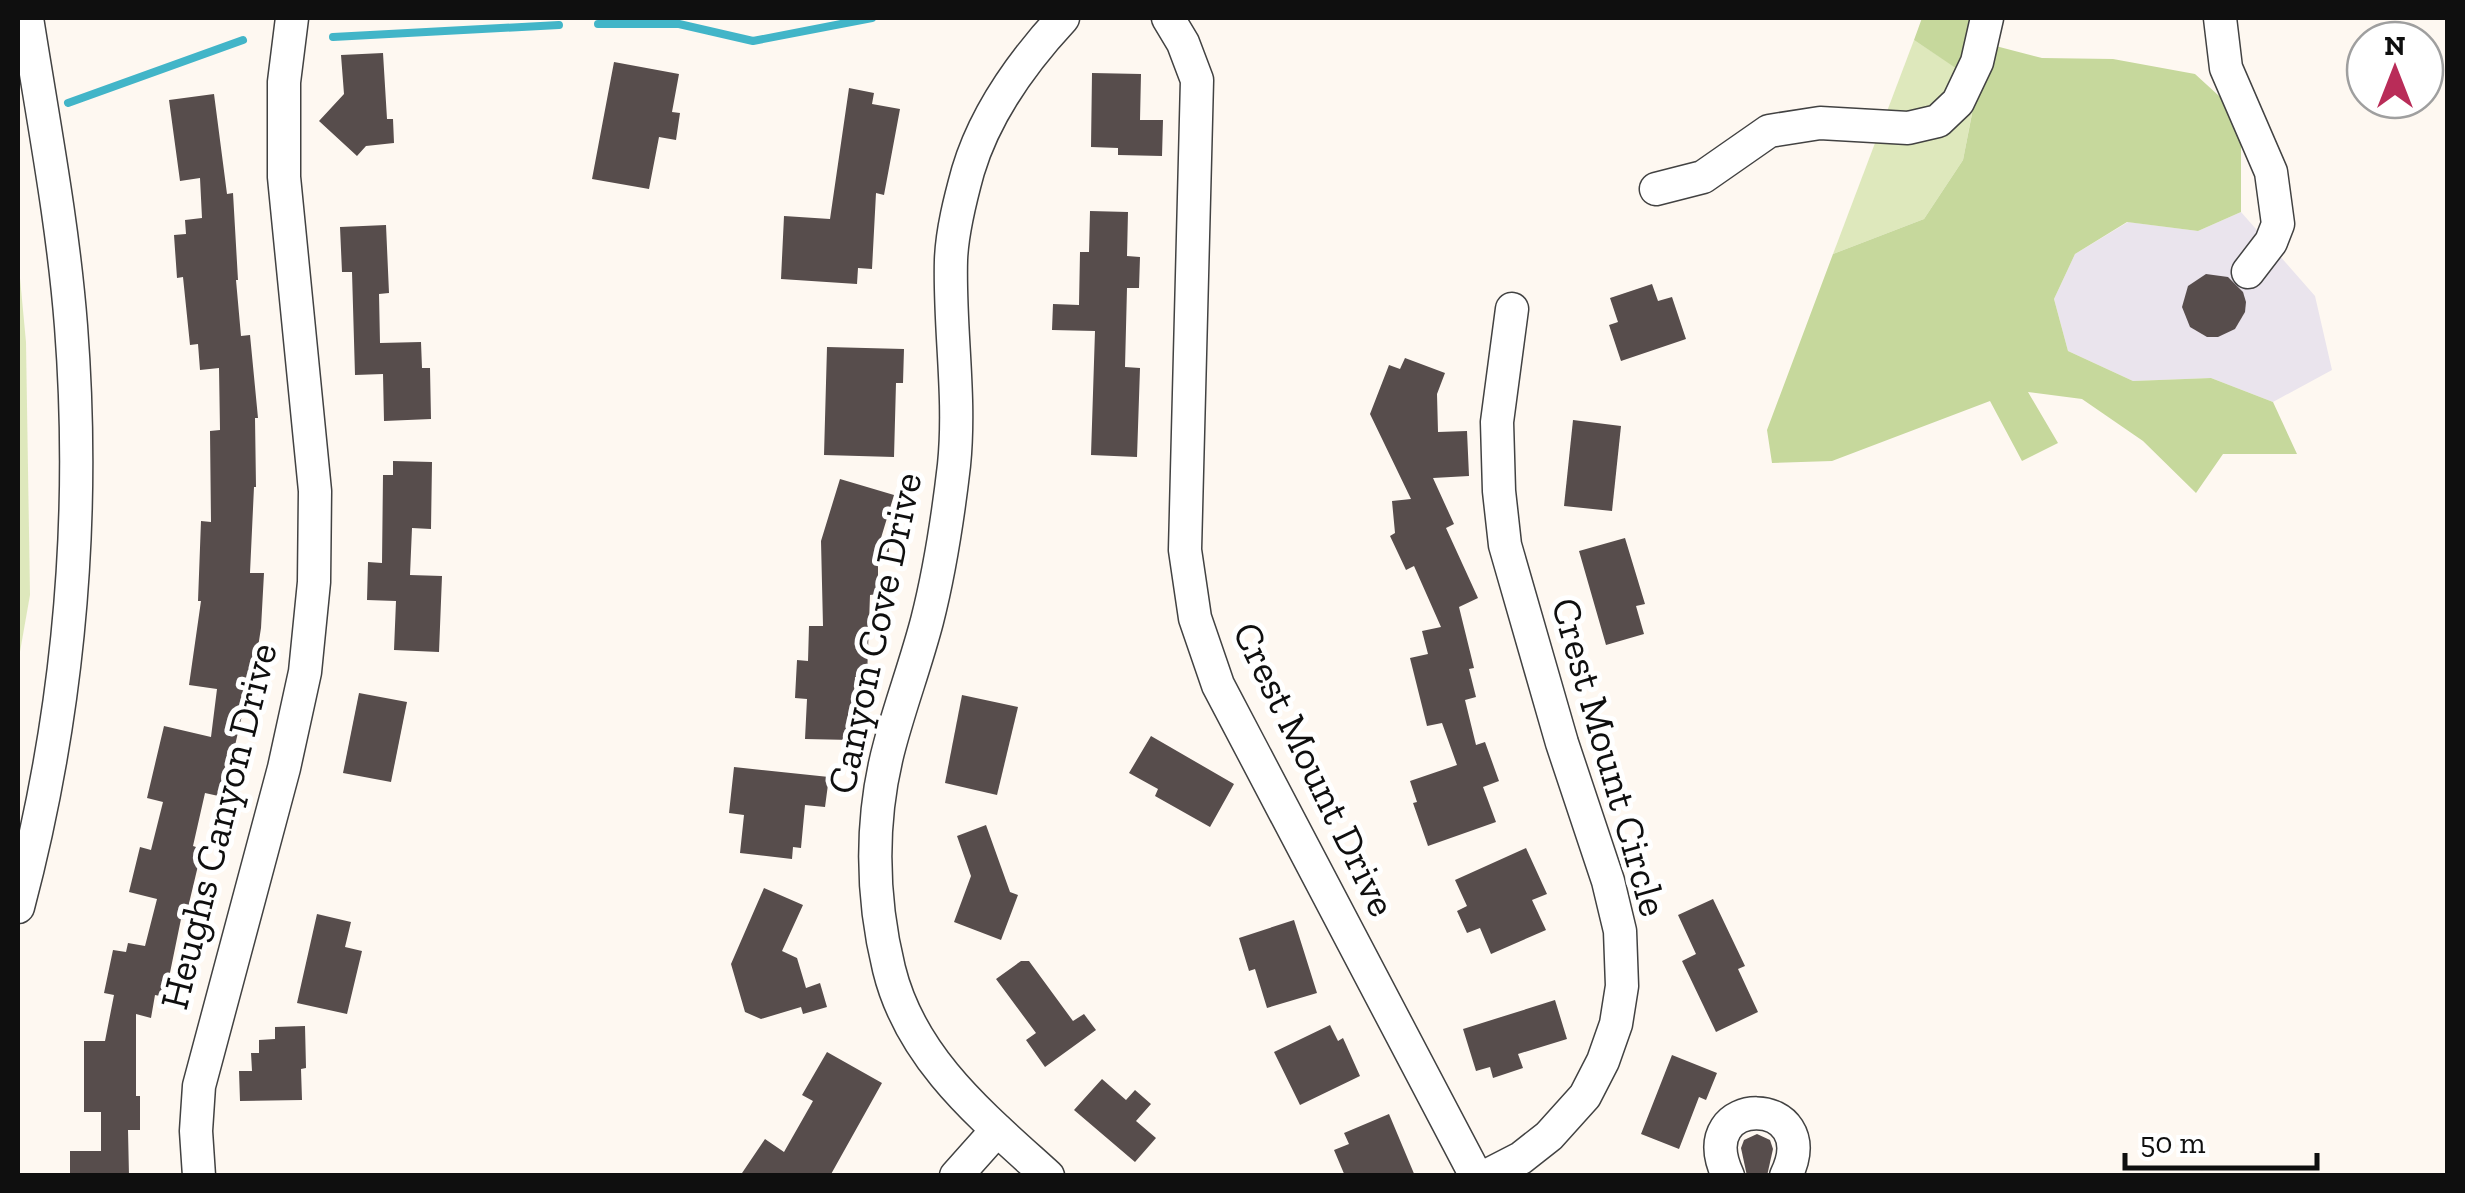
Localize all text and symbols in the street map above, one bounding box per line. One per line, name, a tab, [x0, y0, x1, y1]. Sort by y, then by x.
north arrow	[2345, 20, 2445, 120]
text: N	[2384, 29, 2406, 62]
street label: Canyon Cove Drive	[817, 468, 931, 798]
street label: Crest Mount Circle	[1542, 592, 1678, 922]
street label: Crest Mount Drive	[1223, 614, 1407, 924]
street label: Heughs Canyon Drive	[149, 638, 287, 1014]
scale bar	[2125, 1108, 2318, 1170]
text: 50 m	[2140, 1125, 2205, 1161]

